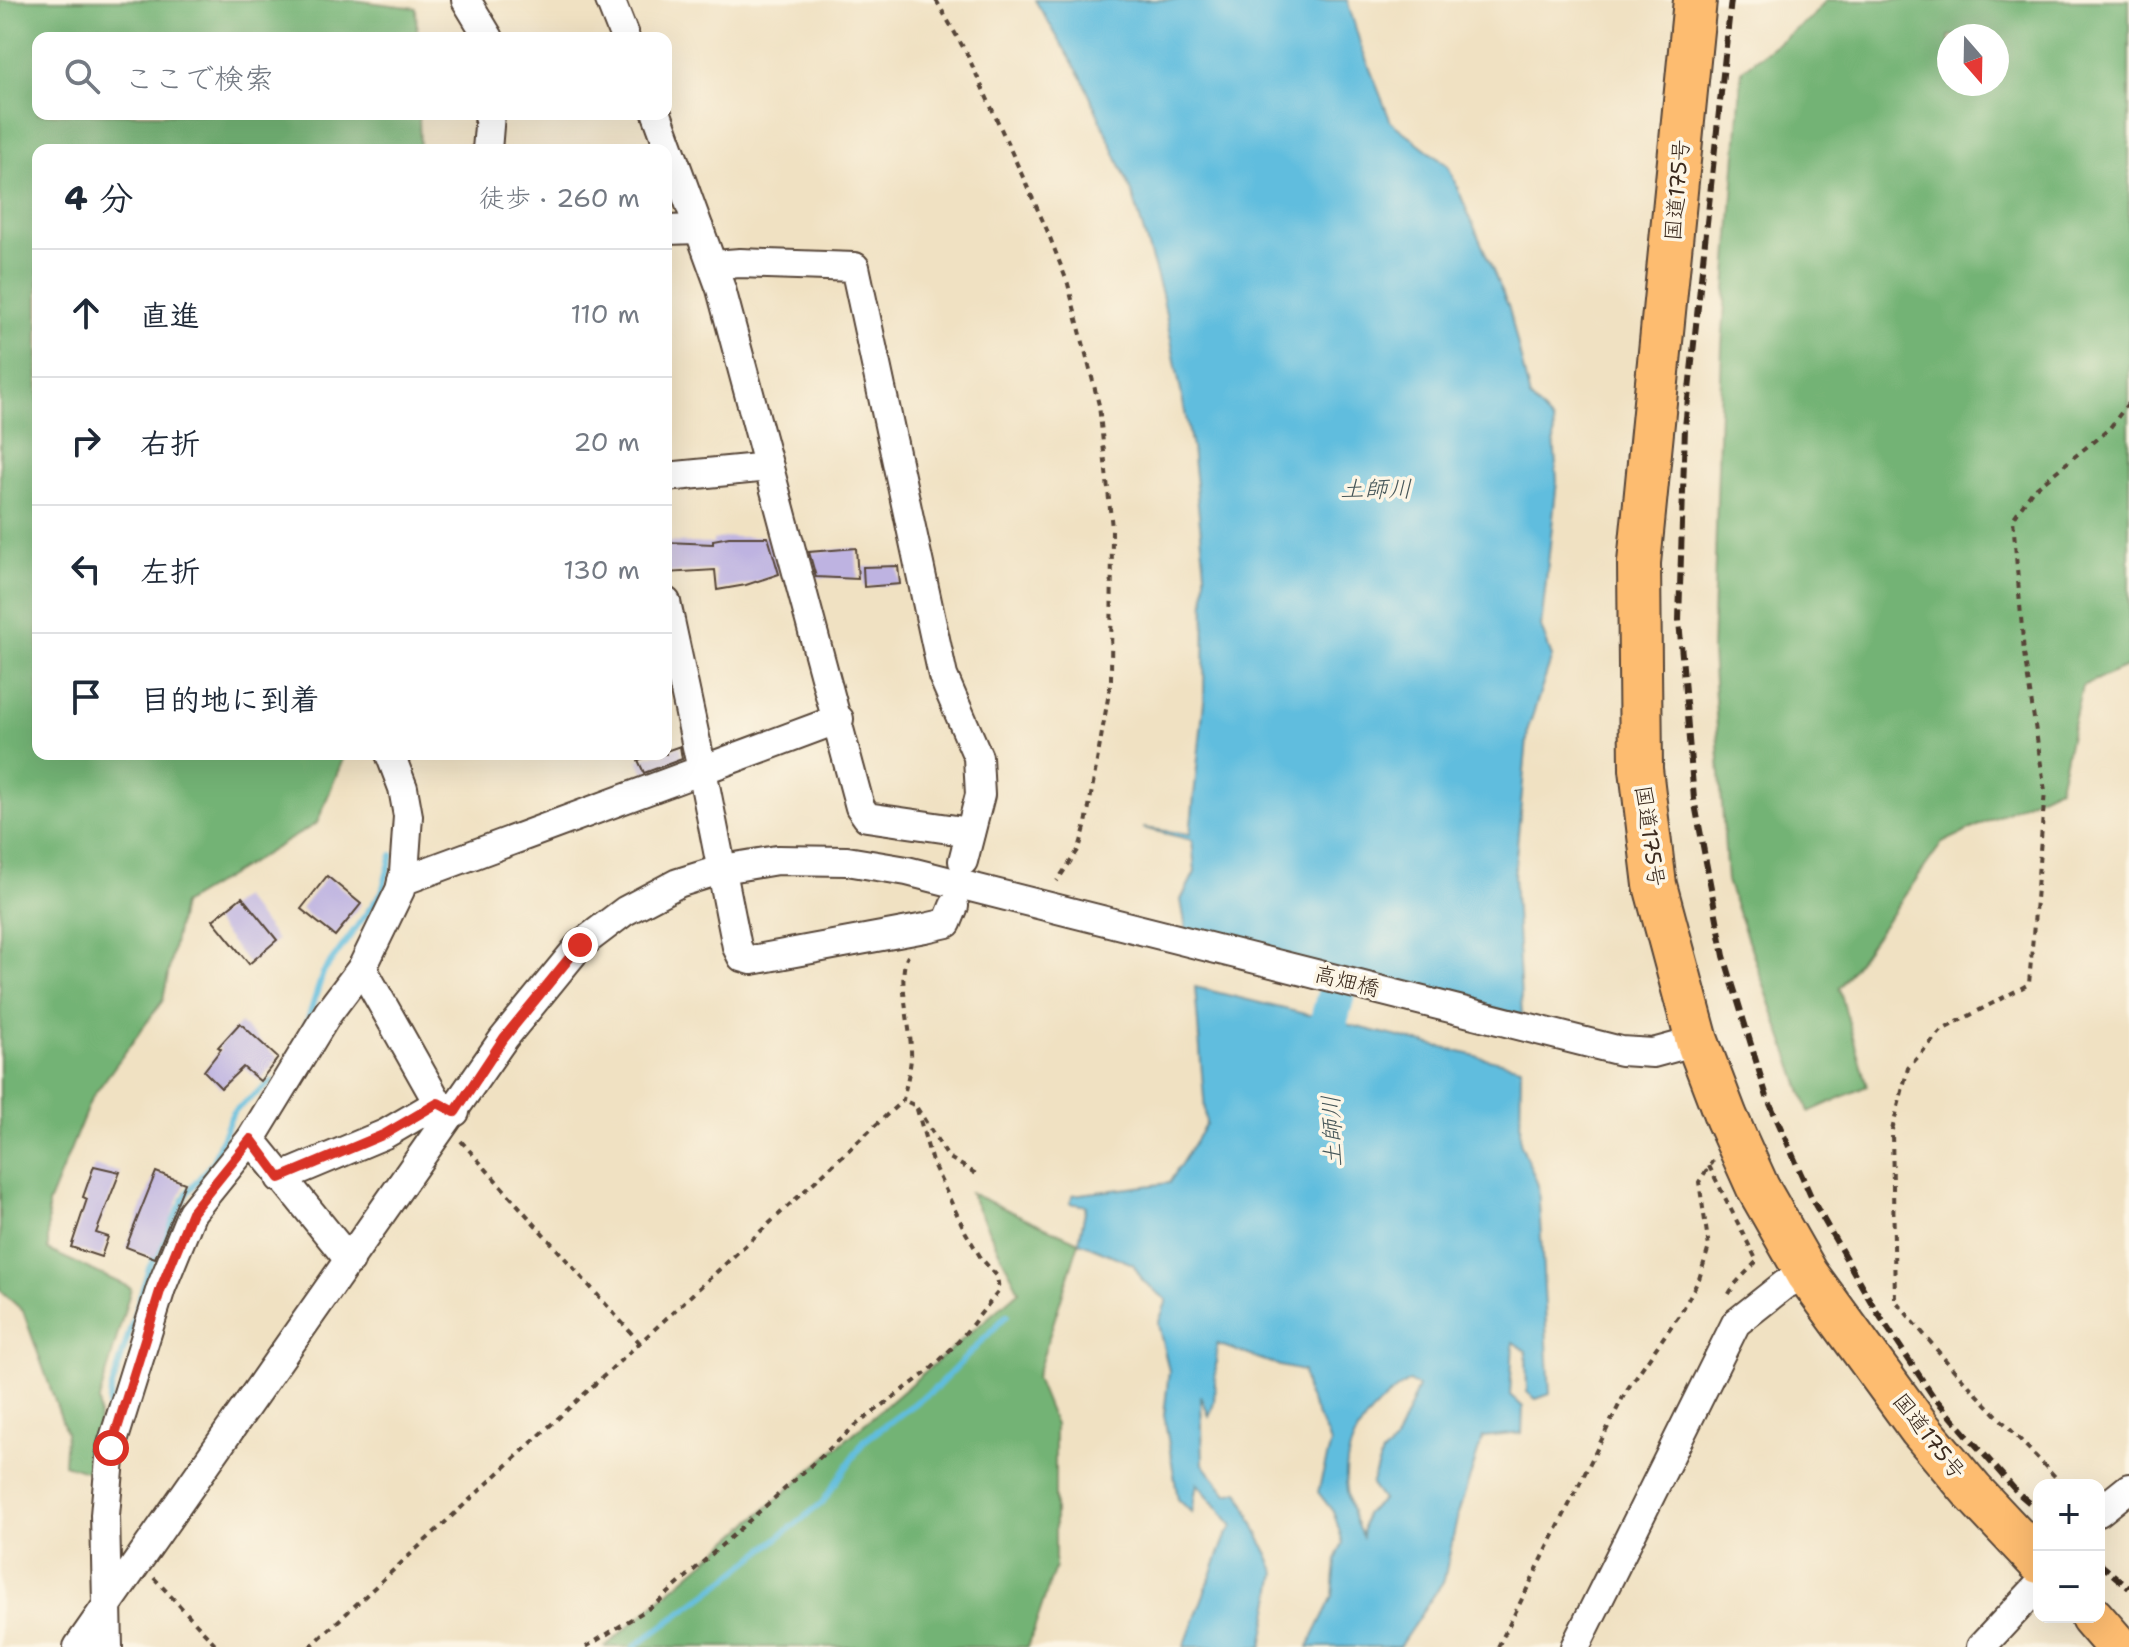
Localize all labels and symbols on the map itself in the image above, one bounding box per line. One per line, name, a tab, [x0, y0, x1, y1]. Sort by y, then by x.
north arrow	[1937, 24, 2009, 96]
street label: 国道175号	[1658, 138, 1696, 242]
water label: 土師川	[1340, 473, 1412, 505]
street label: 国道175号	[1629, 783, 1671, 889]
route end	[562, 927, 598, 963]
street label: 高畑橋	[1311, 959, 1383, 1003]
water label: 土師川	[1315, 1094, 1349, 1168]
street label: 国道175号	[1886, 1387, 1972, 1485]
route start	[93, 1430, 129, 1466]

